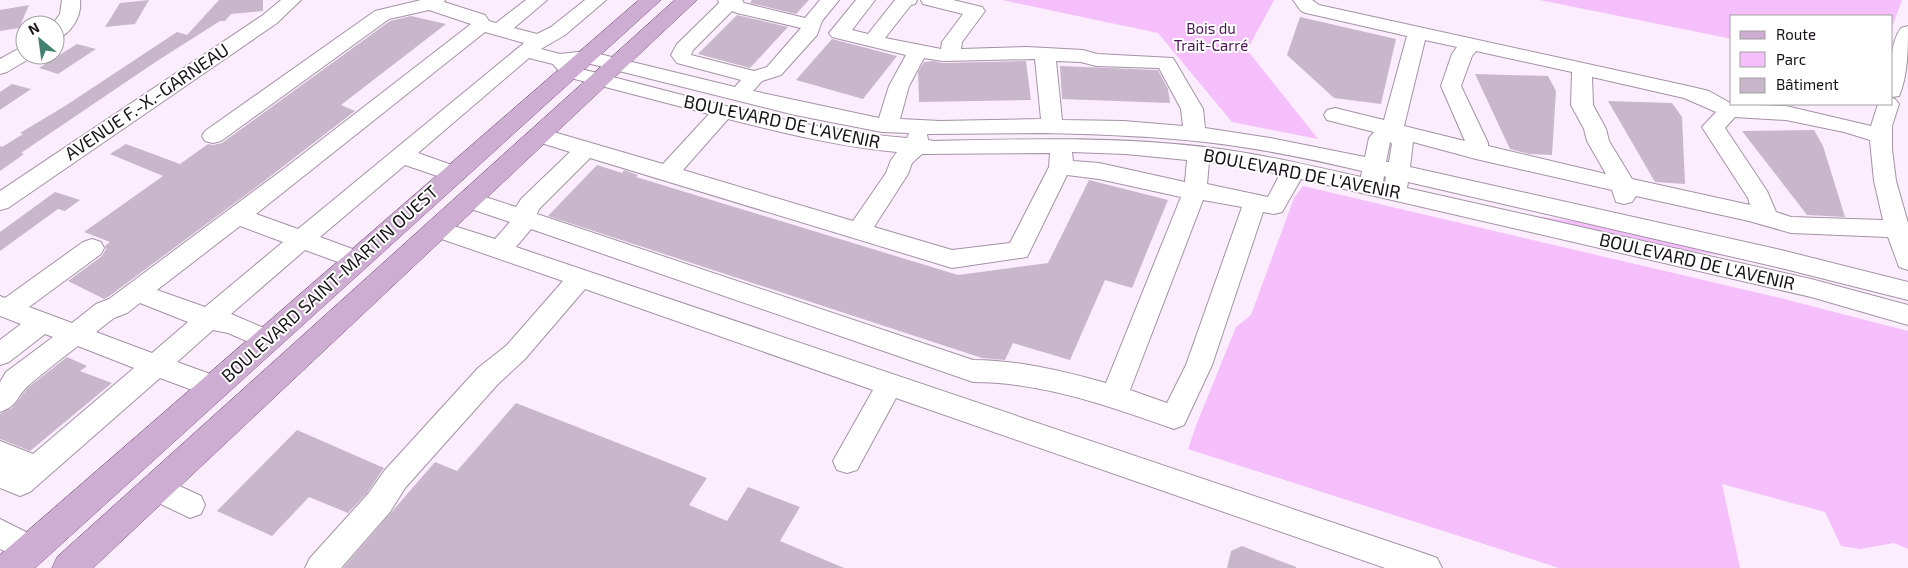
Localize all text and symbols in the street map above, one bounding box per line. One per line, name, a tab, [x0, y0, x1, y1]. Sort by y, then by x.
north arrow	[15, 15, 65, 65]
legend	[1730, 15, 1893, 105]
text: N	[25, 18, 42, 38]
park label: Bois du Trait-Carré	[1174, 19, 1248, 54]
text: Route	[1776, 25, 1816, 43]
street label: AVENUE F.-X.-GARNEAU	[60, 38, 233, 164]
text: Parc	[1776, 50, 1806, 68]
text: Bâtiment	[1776, 75, 1839, 93]
street label: BOULEVARD DE L'AVENIR	[682, 89, 882, 153]
street label: BOULEVARD DE L'AVENIR	[1202, 143, 1403, 203]
street label: BOULEVARD SAINT-MARTIN OUEST	[217, 180, 443, 386]
street label: BOULEVARD DE L'AVENIR	[1597, 228, 1797, 294]

